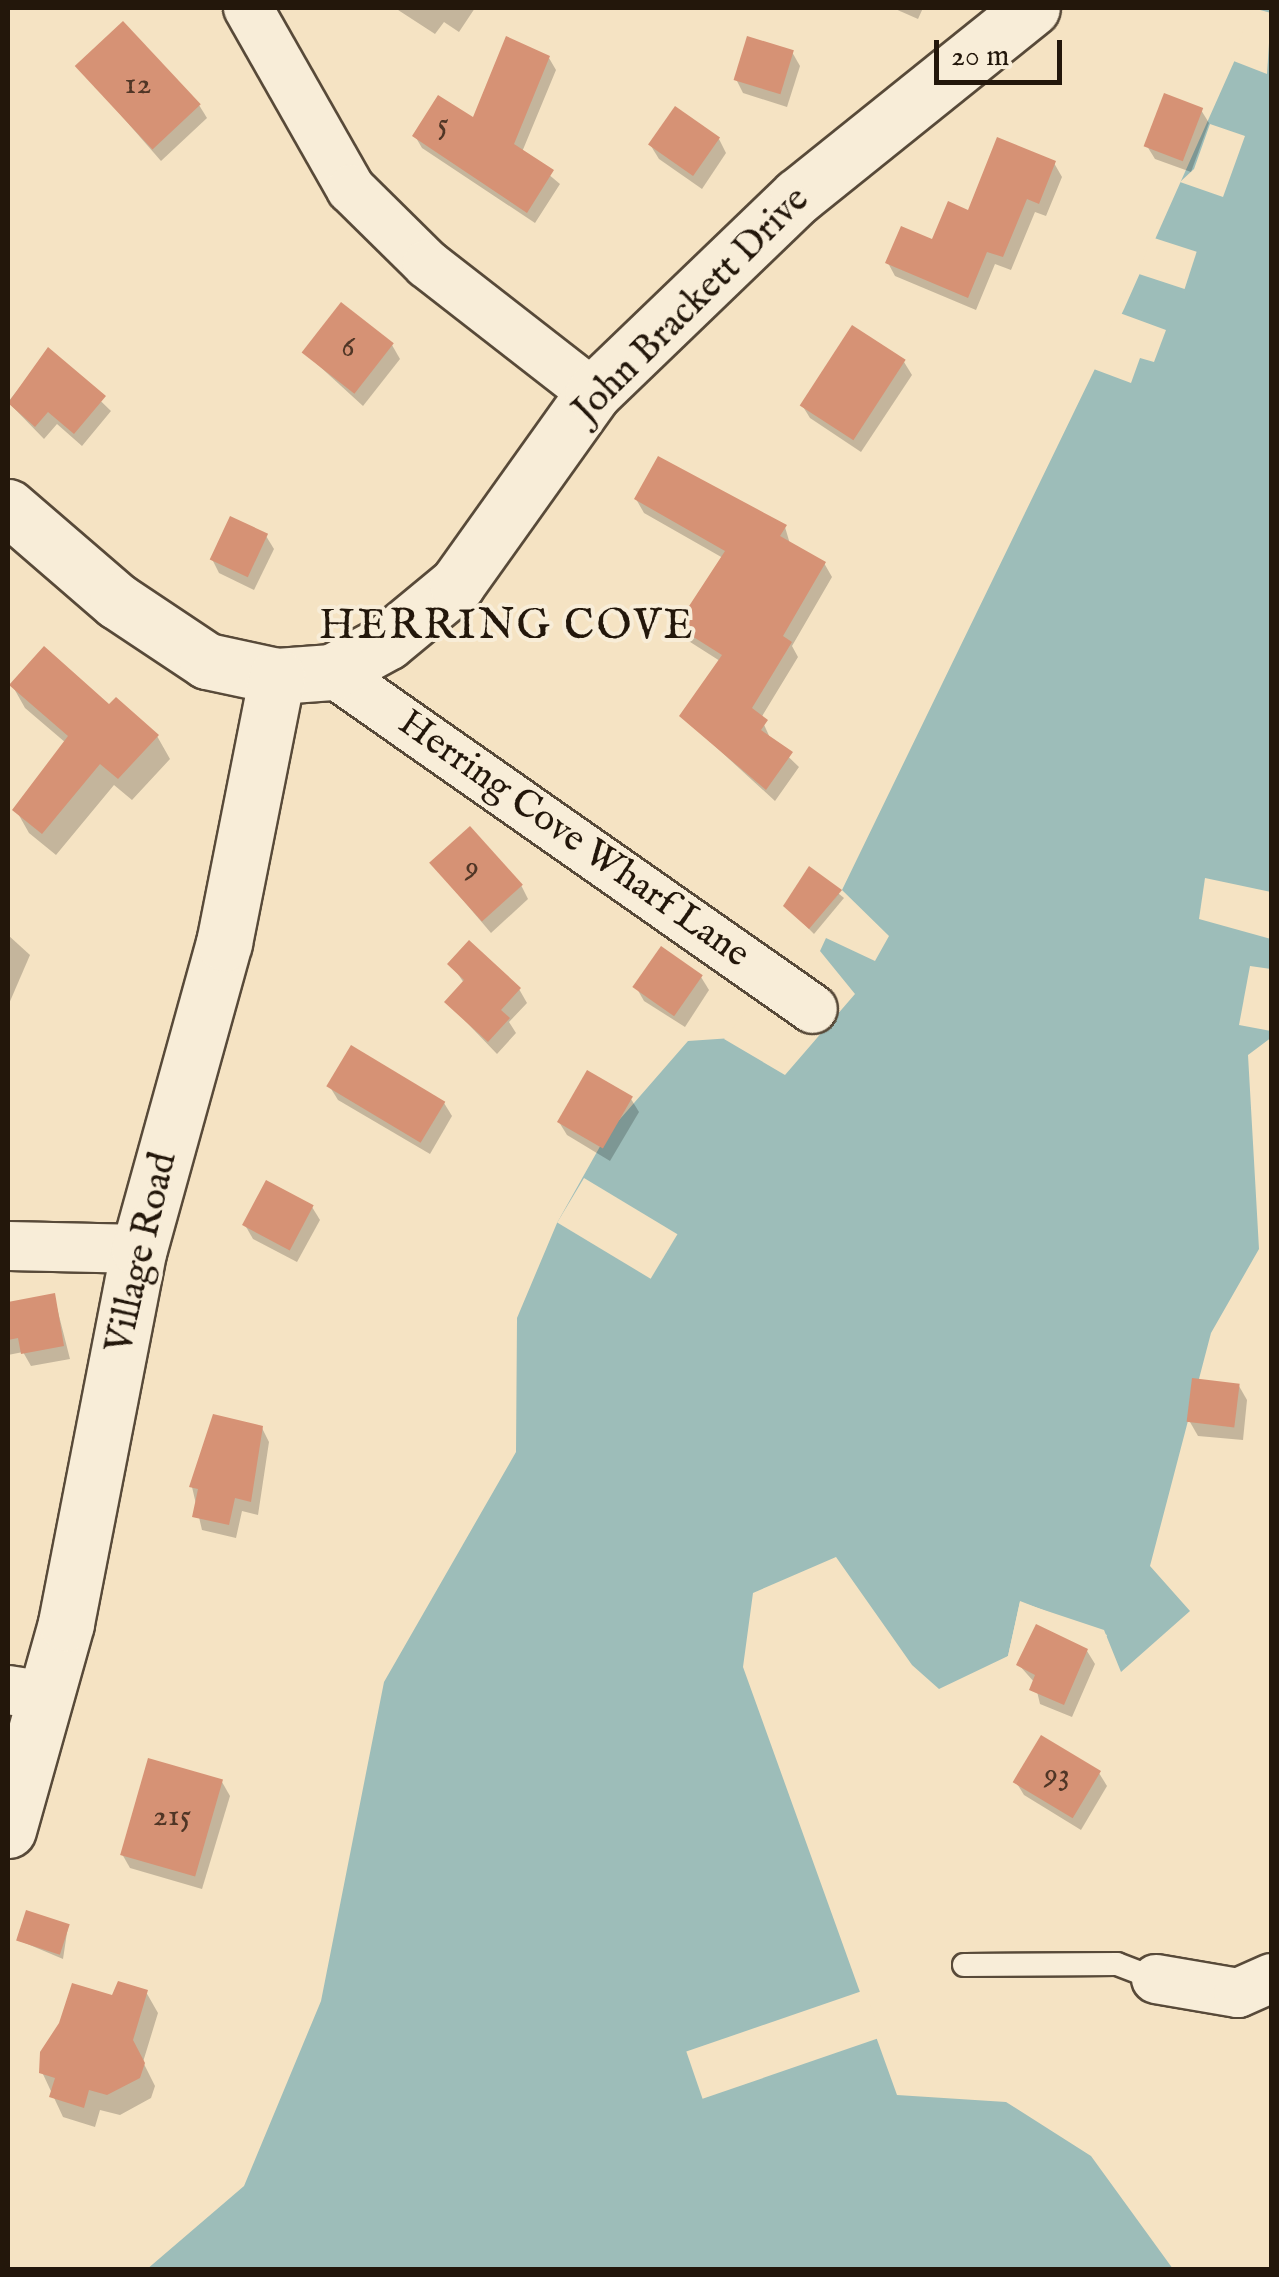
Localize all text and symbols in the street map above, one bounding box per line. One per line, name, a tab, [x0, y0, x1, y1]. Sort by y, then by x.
scale bar	[939, 20, 1066, 82]
text: 20 m	[951, 38, 1010, 76]
house number: 12	[125, 66, 151, 104]
house number: 5	[437, 106, 449, 144]
street label: John Brackett Drive	[564, 178, 820, 434]
house number: 6	[341, 329, 355, 367]
district label: HERRING COVE	[319, 602, 695, 652]
street label: Herring Cove Wharf Lane	[389, 701, 757, 979]
house number: 9	[465, 850, 479, 888]
street label: Village Road	[98, 1148, 188, 1358]
house number: 93	[1044, 1757, 1070, 1795]
house number: 215	[153, 1798, 191, 1836]

